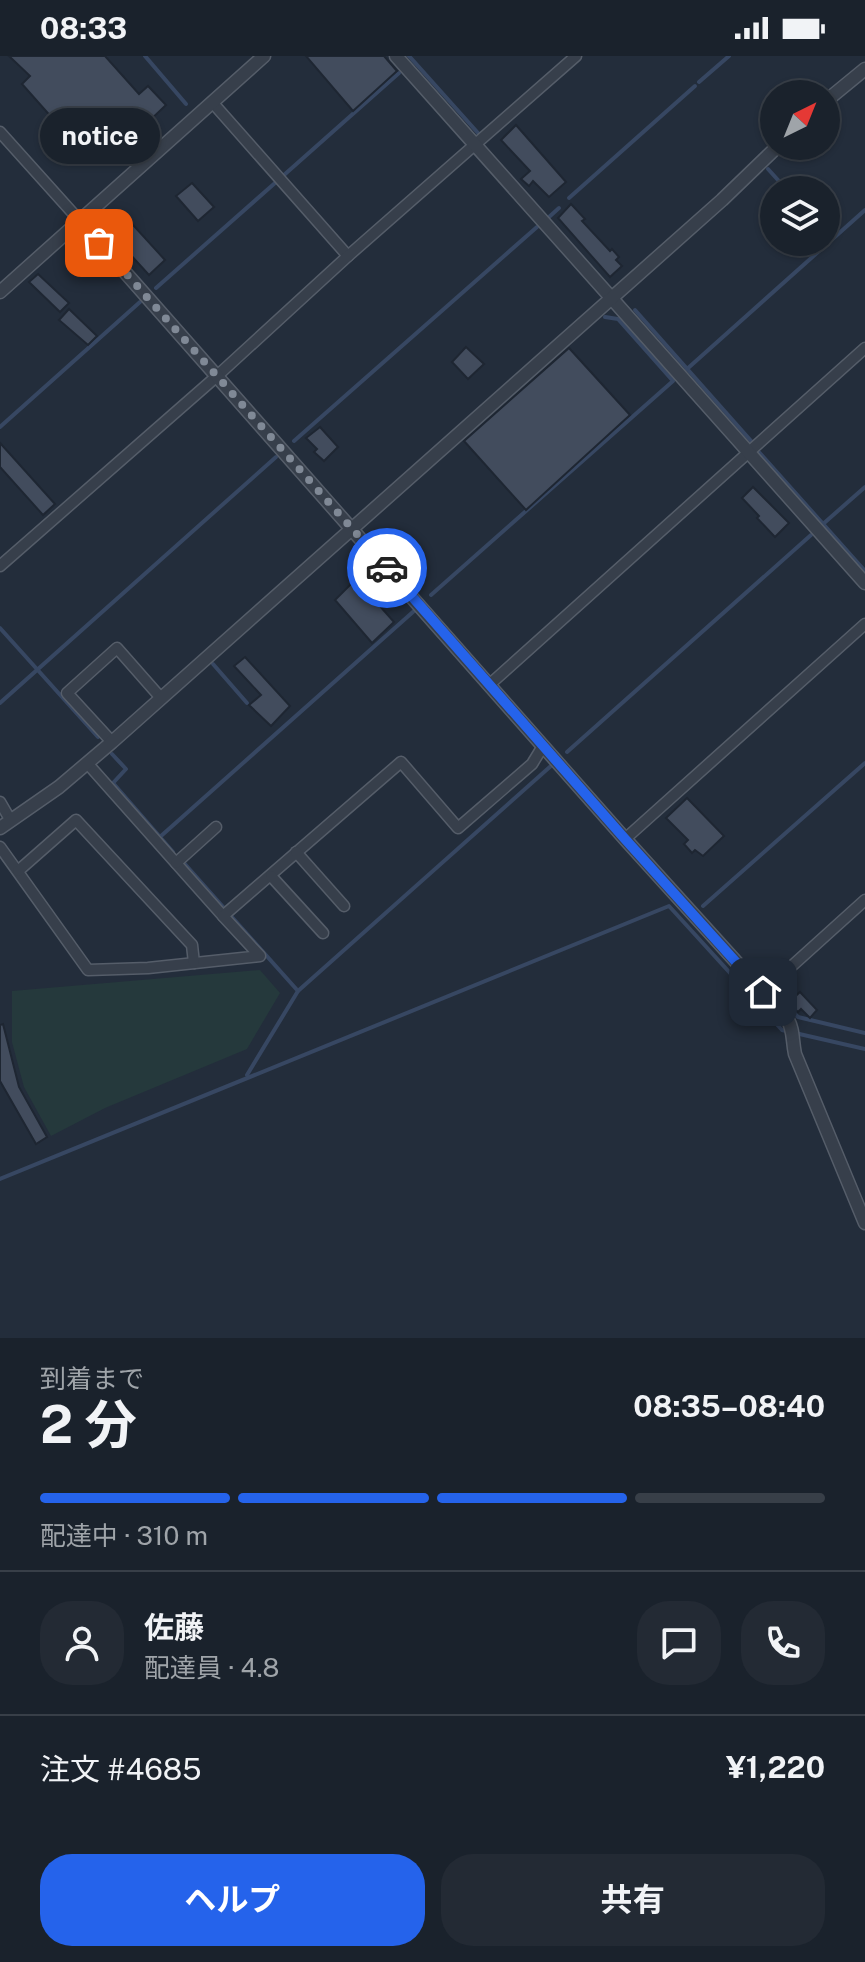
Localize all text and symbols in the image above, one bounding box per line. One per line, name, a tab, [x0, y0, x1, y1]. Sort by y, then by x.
text: 08:33	[40, 10, 127, 46]
north arrow	[760, 80, 840, 160]
map controls	[760, 80, 840, 256]
callout: notice	[39, 107, 159, 163]
text: notice	[62, 120, 138, 151]
button: layers	[760, 176, 840, 256]
pin	[65, 209, 133, 277]
icon: bag	[77, 221, 121, 265]
courier	[347, 528, 427, 608]
icon: car	[365, 546, 409, 590]
pin	[729, 958, 797, 1026]
icon: home	[741, 970, 785, 1014]
text: 到着まで	[40, 1363, 144, 1394]
text: 08:35–08:40	[633, 1388, 825, 1424]
text: 2 分	[40, 1394, 137, 1455]
text: 配達中 · 310 m	[40, 1520, 208, 1551]
button: person	[40, 1601, 124, 1685]
button: chat	[637, 1601, 721, 1685]
button: phone	[741, 1601, 825, 1685]
text: 佐藤	[144, 1609, 204, 1645]
text: 配達員 · 4.8	[144, 1652, 279, 1683]
text: ¥1,220	[726, 1749, 825, 1785]
text: 注文 #4685	[40, 1751, 201, 1787]
button: ヘルプ	[40, 1854, 425, 1946]
button: 共有	[441, 1854, 825, 1946]

